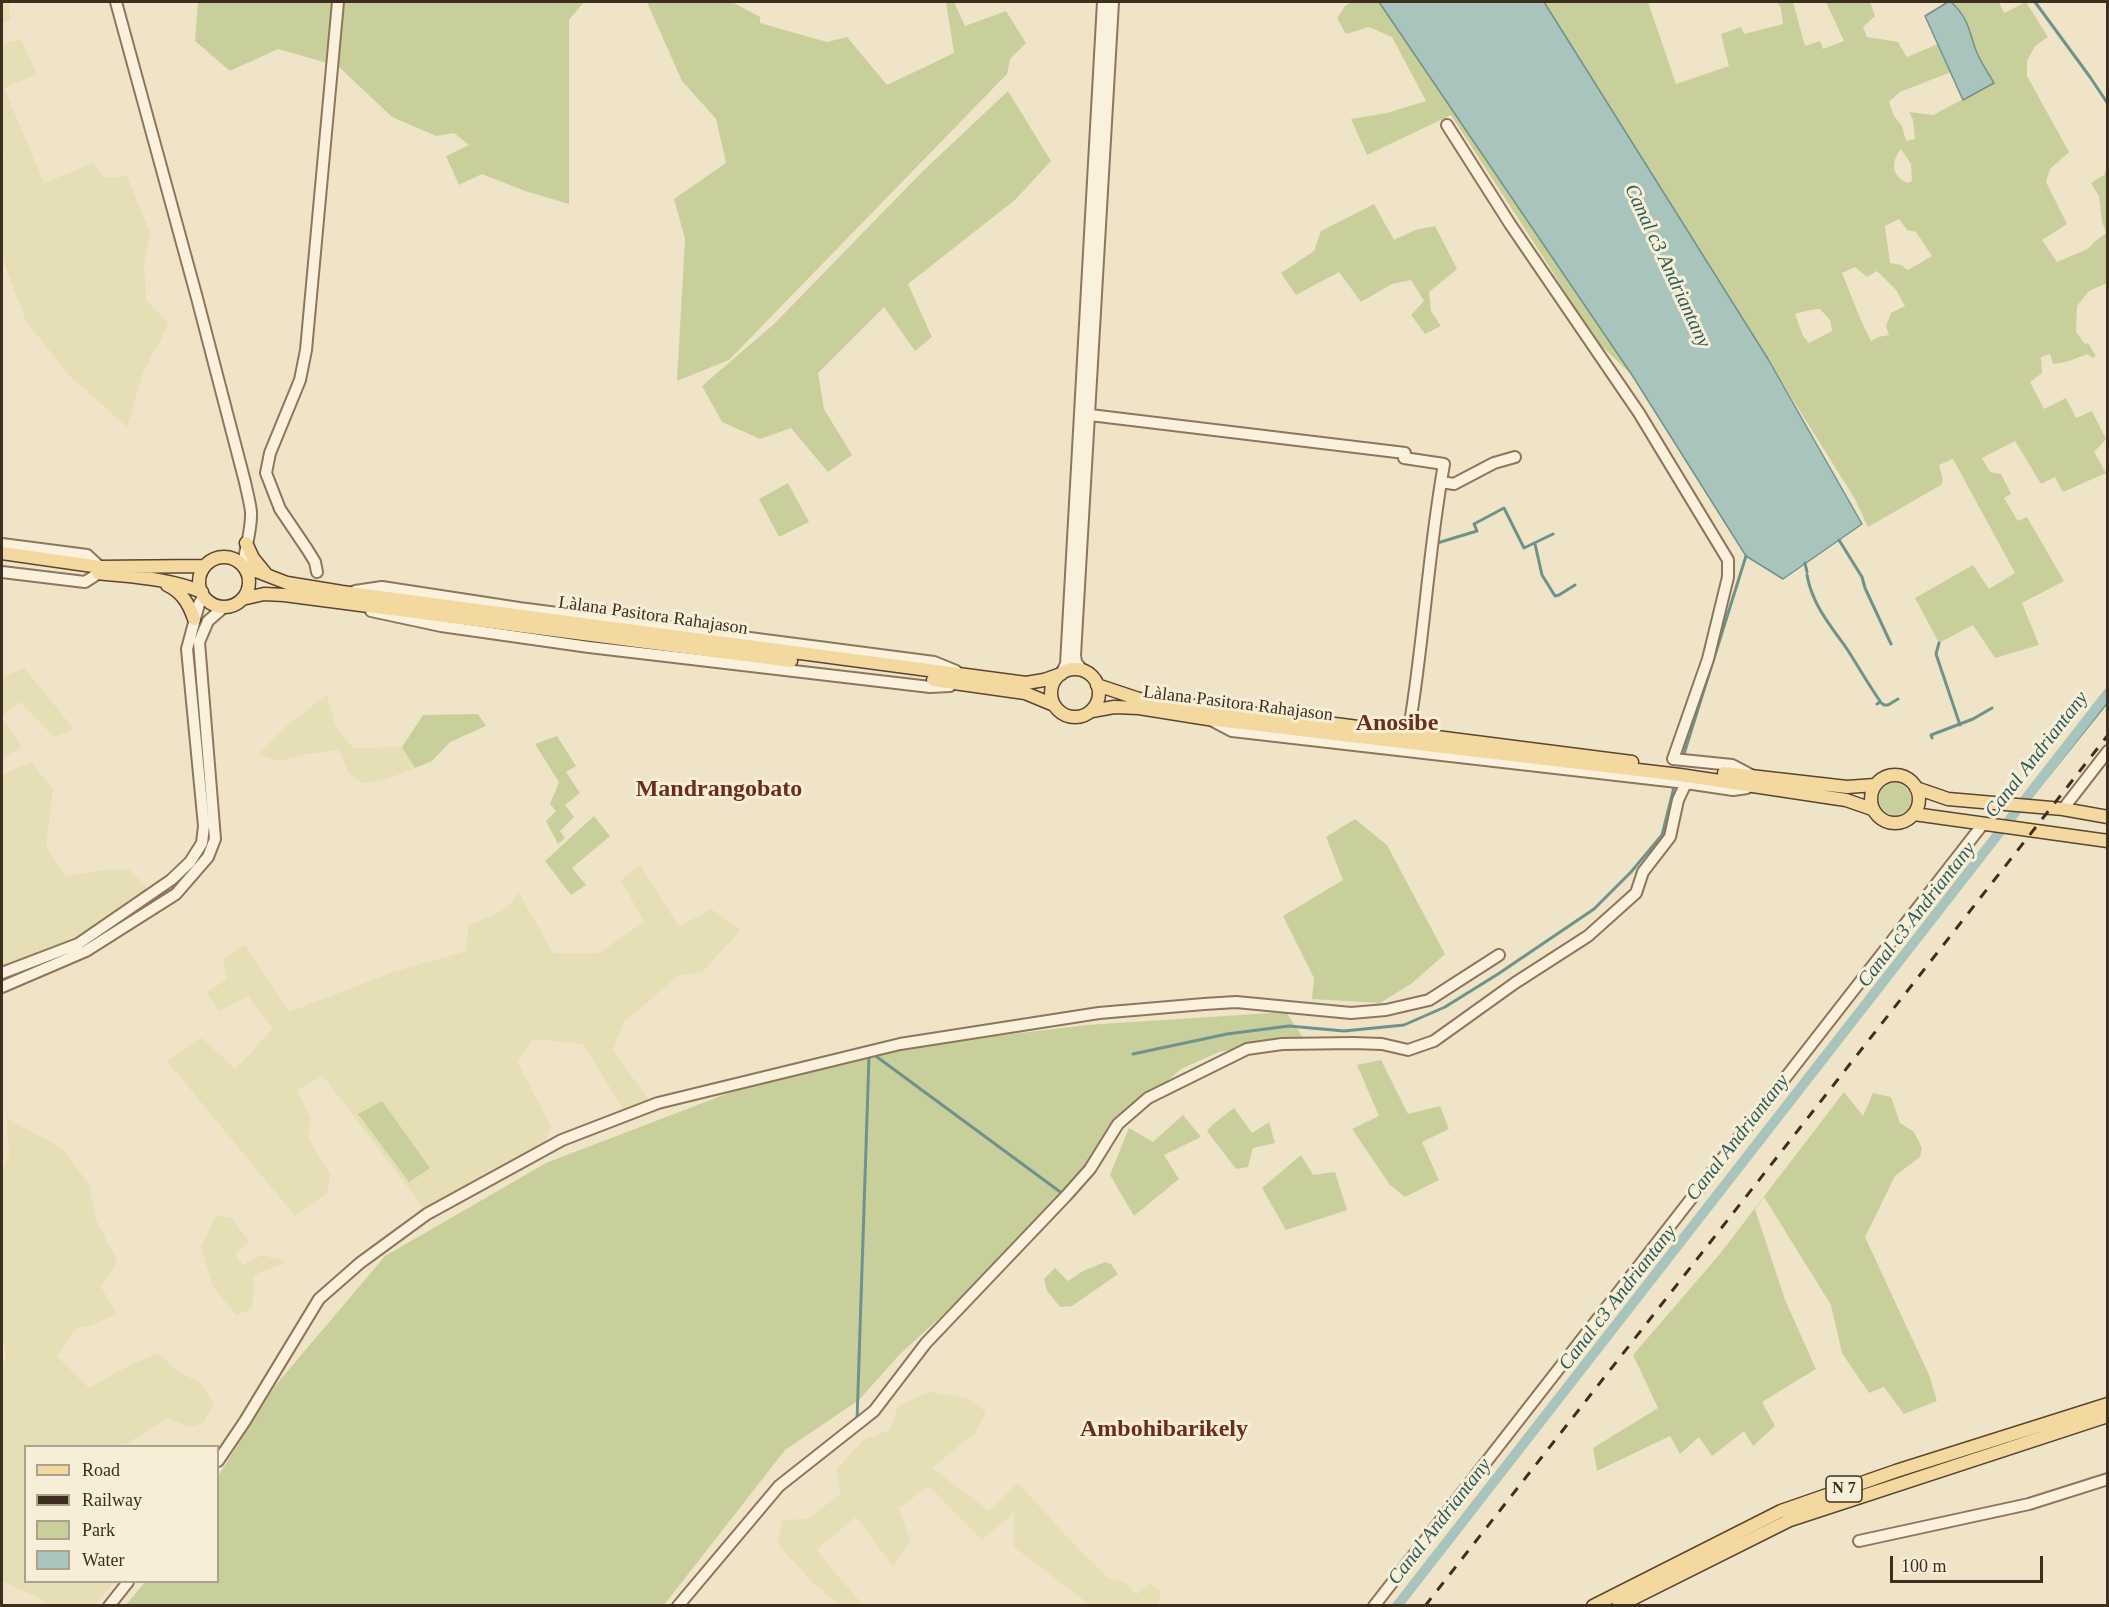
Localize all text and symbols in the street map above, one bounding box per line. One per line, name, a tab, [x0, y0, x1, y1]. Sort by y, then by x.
water label: Canal c3 Andriantany	[1619, 180, 1715, 352]
street label: Làlana Pasitora Rahajason	[557, 592, 749, 640]
street label: Làlana Pasitora Rahajason	[1142, 682, 1334, 726]
water label: Canal Andriantany	[1980, 687, 2094, 823]
district label: Anosibe	[1356, 710, 1438, 738]
district label: Mandrangobato	[636, 776, 802, 804]
water label: Canal c3 Andriantany	[1853, 838, 1981, 992]
water label: Canal Andriantany	[1681, 1070, 1795, 1206]
water label: Canal c3 Andriantany	[1554, 1221, 1682, 1375]
district label: Ambohibarikely	[1080, 1416, 1248, 1444]
legend	[24, 1445, 219, 1583]
water label: Canal Andriantany	[1383, 1454, 1497, 1590]
text: Road	[82, 1460, 120, 1480]
road number: N 7	[1826, 1476, 1862, 1502]
text: Railway	[82, 1490, 142, 1510]
text: Park	[82, 1520, 115, 1540]
scale bar	[1893, 1544, 2046, 1582]
text: Water	[82, 1550, 125, 1570]
text: 100 m	[1901, 1556, 1947, 1576]

